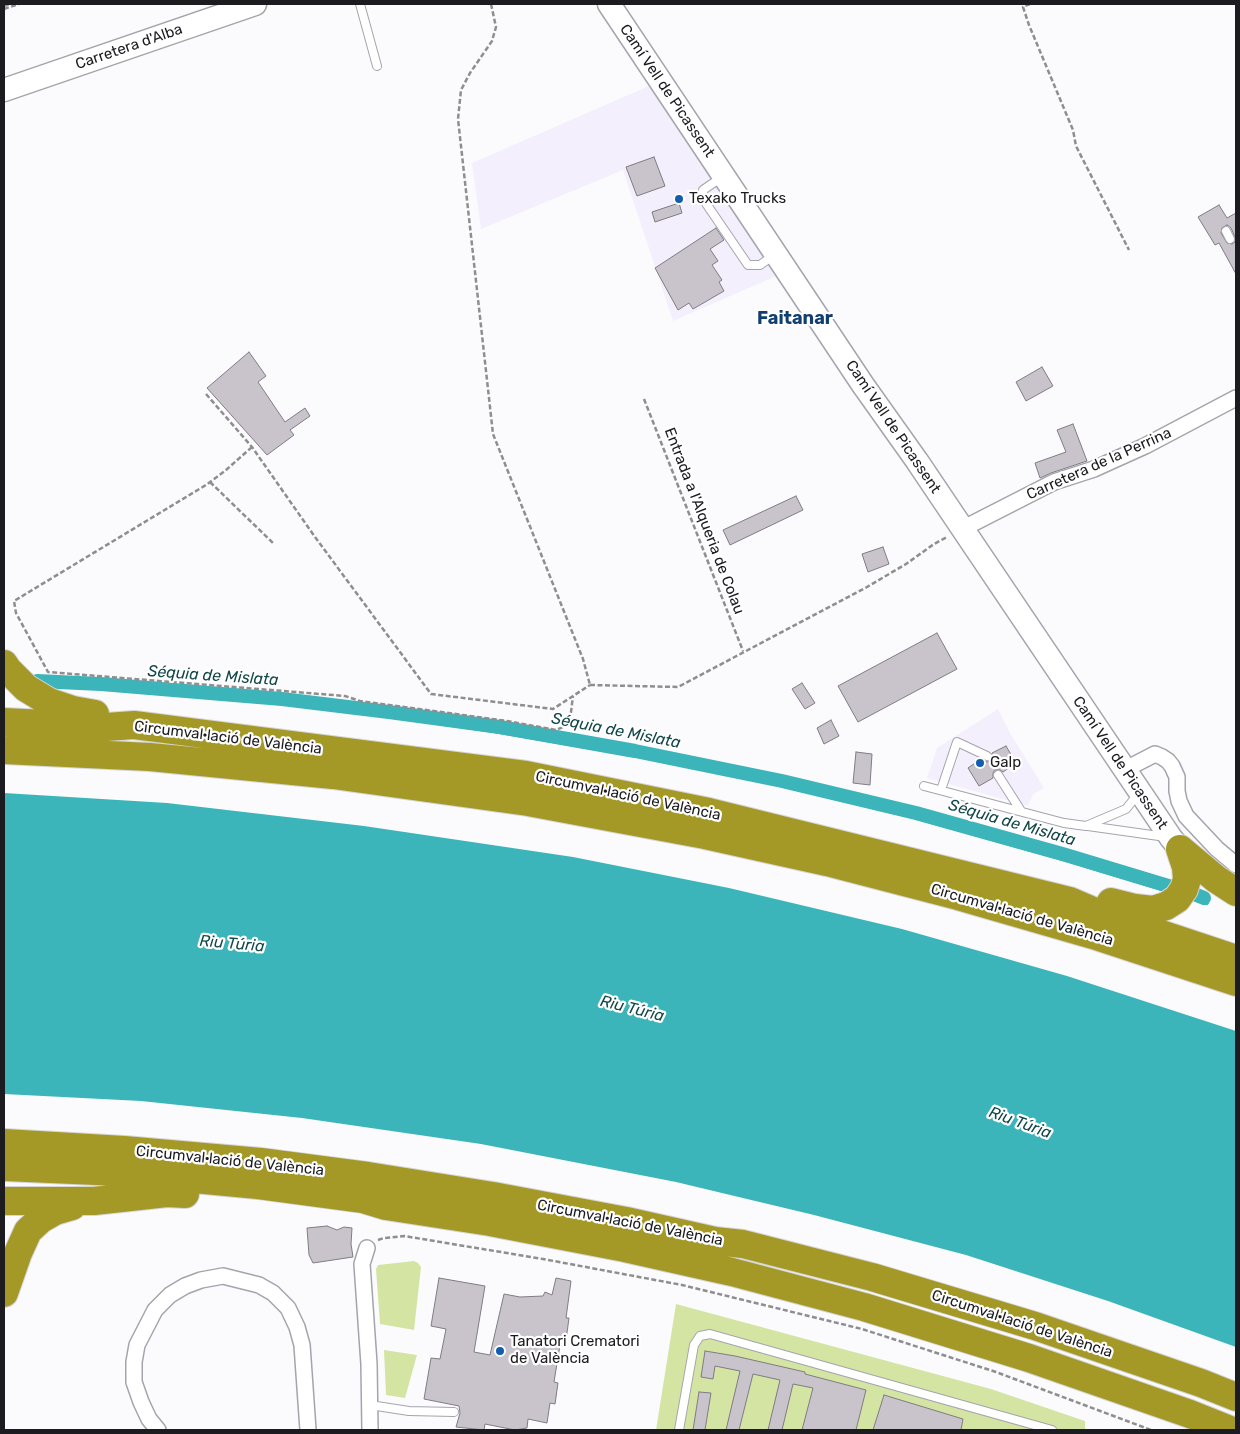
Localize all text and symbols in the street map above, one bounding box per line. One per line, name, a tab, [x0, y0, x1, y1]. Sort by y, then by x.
street label: Carretera d'Alba	[73, 20, 185, 74]
street label: Camí Vell de Picassent	[616, 21, 718, 161]
place label: Texako Trucks	[689, 190, 786, 208]
marker: Texako Trucks	[673, 193, 685, 205]
district label: Faitanar	[757, 308, 833, 330]
street label: Camí Vell de Picassent	[842, 357, 944, 497]
street label: Carretera de la Perrina	[1024, 424, 1174, 504]
street label: Entrada a l'Alqueria de Colau	[660, 425, 748, 617]
water label: Séquia de Mislata	[147, 662, 279, 690]
street label: Camí Vell de Picassent	[1069, 693, 1171, 833]
water label: Séquia de Mislata	[550, 709, 682, 753]
street label: Circumval·lació de València	[133, 718, 323, 758]
place label: Galp	[990, 754, 1021, 772]
marker: Galp	[974, 757, 986, 769]
street label: Circumval·lació de València	[534, 768, 722, 824]
water label: Séquia de Mislata	[946, 796, 1078, 850]
street label: Circumval·lació de València	[929, 880, 1115, 950]
water label: Riu Túria	[199, 932, 265, 956]
water label: Riu Túria	[598, 992, 666, 1026]
water label: Riu Túria	[986, 1103, 1054, 1143]
street label: Circumval·lació de València	[135, 1142, 325, 1180]
street label: Circumval·lació de València	[536, 1196, 724, 1250]
street label: Circumval·lació de València	[929, 1286, 1115, 1362]
place label: Tanatori Crematori de València	[510, 1333, 640, 1368]
marker: Tanatori Crematori de València	[494, 1345, 506, 1357]

